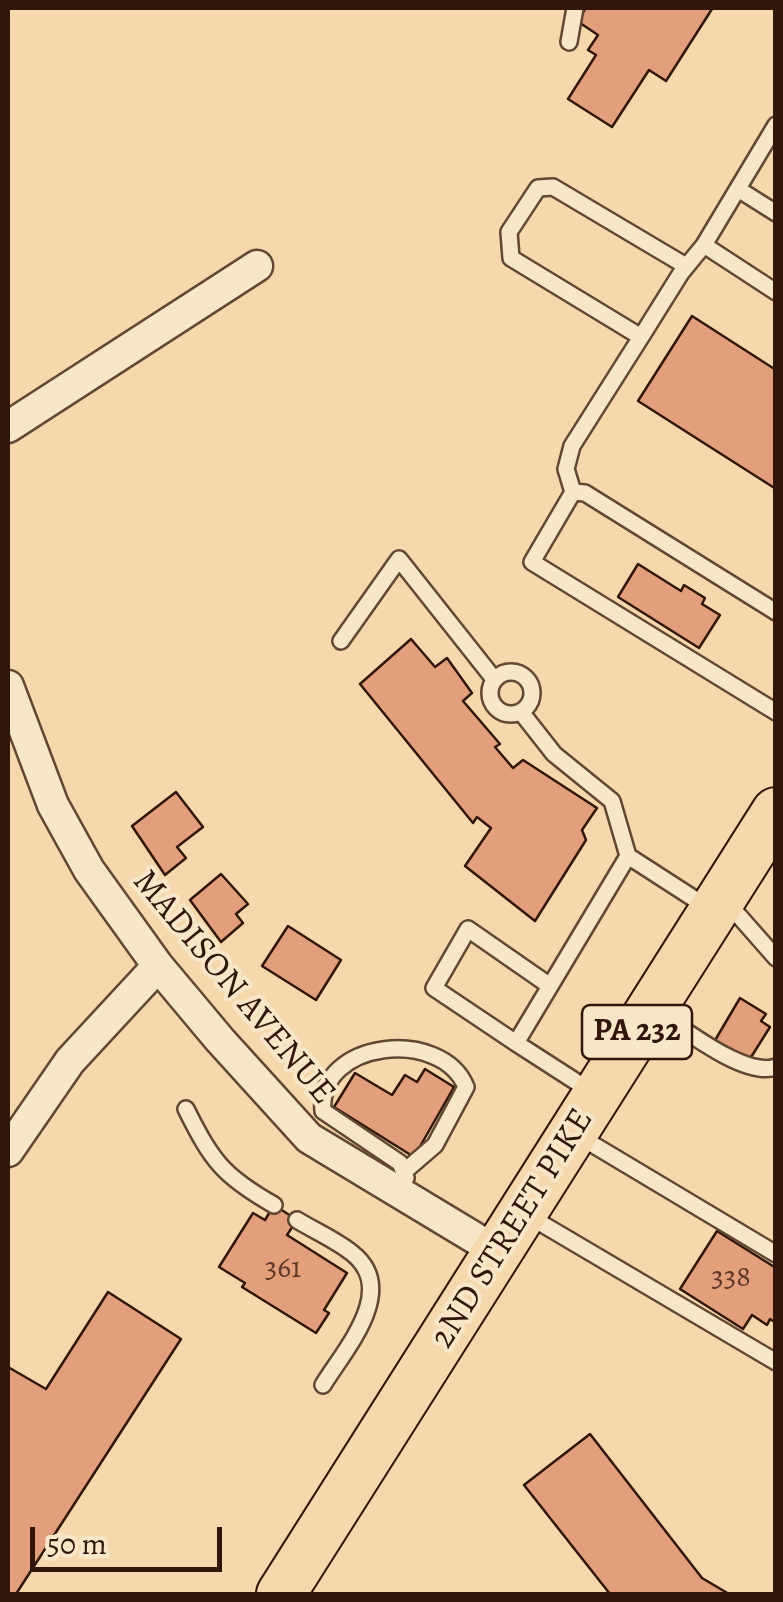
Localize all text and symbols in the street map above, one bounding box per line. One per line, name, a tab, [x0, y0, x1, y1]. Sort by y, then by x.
street label: MADISON AVENUE	[123, 862, 343, 1114]
road number: PA 232	[582, 1005, 692, 1059]
street label: 2ND STREET PIKE	[422, 1102, 604, 1356]
house number: 361	[265, 1252, 301, 1288]
house number: 338	[711, 1261, 751, 1297]
scale bar	[35, 1507, 228, 1569]
text: 50 m	[47, 1524, 107, 1564]

